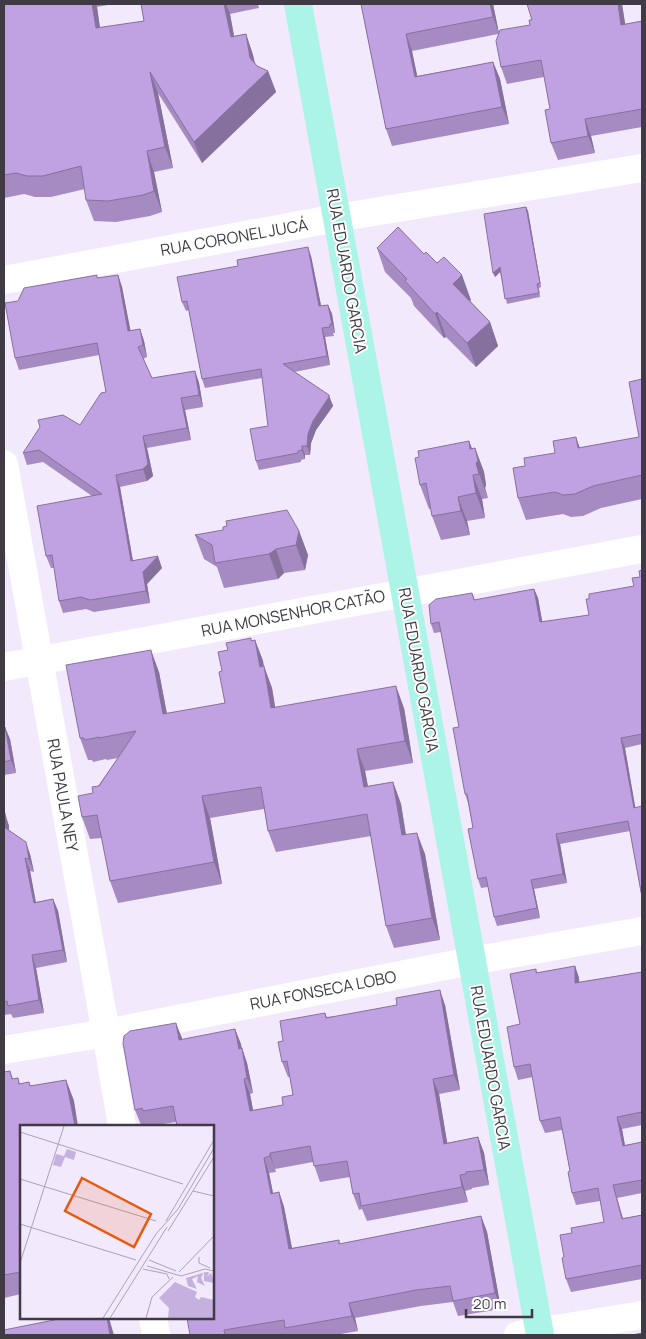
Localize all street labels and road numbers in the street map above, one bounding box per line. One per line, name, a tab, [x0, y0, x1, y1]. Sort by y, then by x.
street label: RUA EDUARDO GARCIA	[322, 187, 372, 355]
street label: RUA CORONEL JUCÁ	[159, 213, 309, 261]
street label: RUA MONSENHOR CATÃO	[199, 584, 387, 642]
street label: RUA EDUARDO GARCIA	[394, 586, 444, 754]
street label: RUA PAULA NEY	[42, 737, 84, 853]
street label: RUA FONSECA LOBO	[248, 965, 398, 1015]
street label: RUA EDUARDO GARCIA	[466, 984, 516, 1152]

